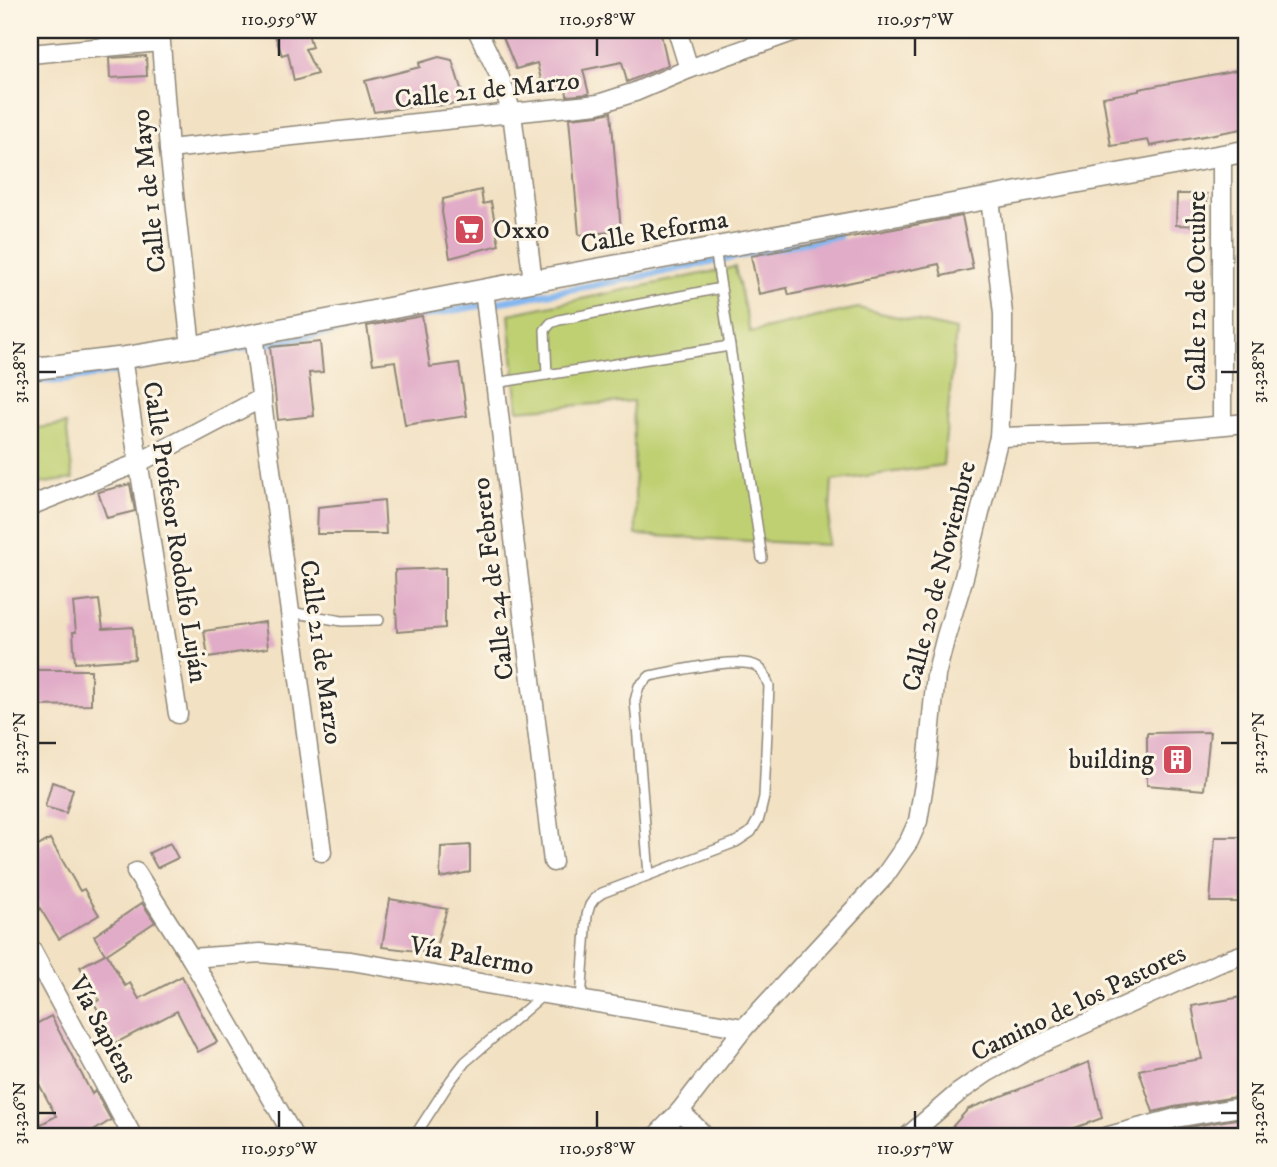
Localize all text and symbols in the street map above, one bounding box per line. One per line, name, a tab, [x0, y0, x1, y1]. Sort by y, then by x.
text: 110.959°W	[241, 9, 318, 31]
text: 110.958°W	[559, 9, 636, 31]
text: 110.957°W	[877, 9, 954, 31]
street label: Calle 21 de Marzo	[393, 64, 581, 117]
street label: Calle 1 de Mayo	[125, 107, 174, 274]
street label: Calle 12 de Octubre	[1181, 191, 1214, 391]
street label: Calle Reforma	[578, 203, 731, 262]
supermarket icon: Oxxo	[453, 212, 487, 246]
place label: Oxxo	[493, 214, 550, 247]
text: 31.328°N	[9, 340, 31, 403]
text: 31.328°N	[1248, 340, 1270, 403]
street label: Calle Profesor Rodolfo Luján	[134, 379, 215, 686]
street label: Calle 20 de Noviembre	[895, 458, 984, 695]
street label: Calle 24 de Febrero	[465, 476, 522, 682]
street label: Calle 21 de Marzo	[291, 558, 350, 747]
text: 31.327°N	[9, 711, 31, 774]
text: 31.327°N	[1248, 711, 1270, 774]
building icon: building	[1160, 742, 1194, 776]
place label: building	[1069, 744, 1154, 777]
street label: Vía Palermo	[406, 929, 536, 984]
street label: Camino de los Pastores	[966, 937, 1192, 1070]
street label: Vía Sapiens	[60, 970, 145, 1089]
text: 31.326°N	[9, 1081, 31, 1145]
text: 31.326°N	[1248, 1081, 1270, 1145]
text: 110.959°W	[241, 1138, 318, 1160]
text: 110.958°W	[559, 1138, 636, 1160]
text: 110.957°W	[877, 1138, 954, 1160]

